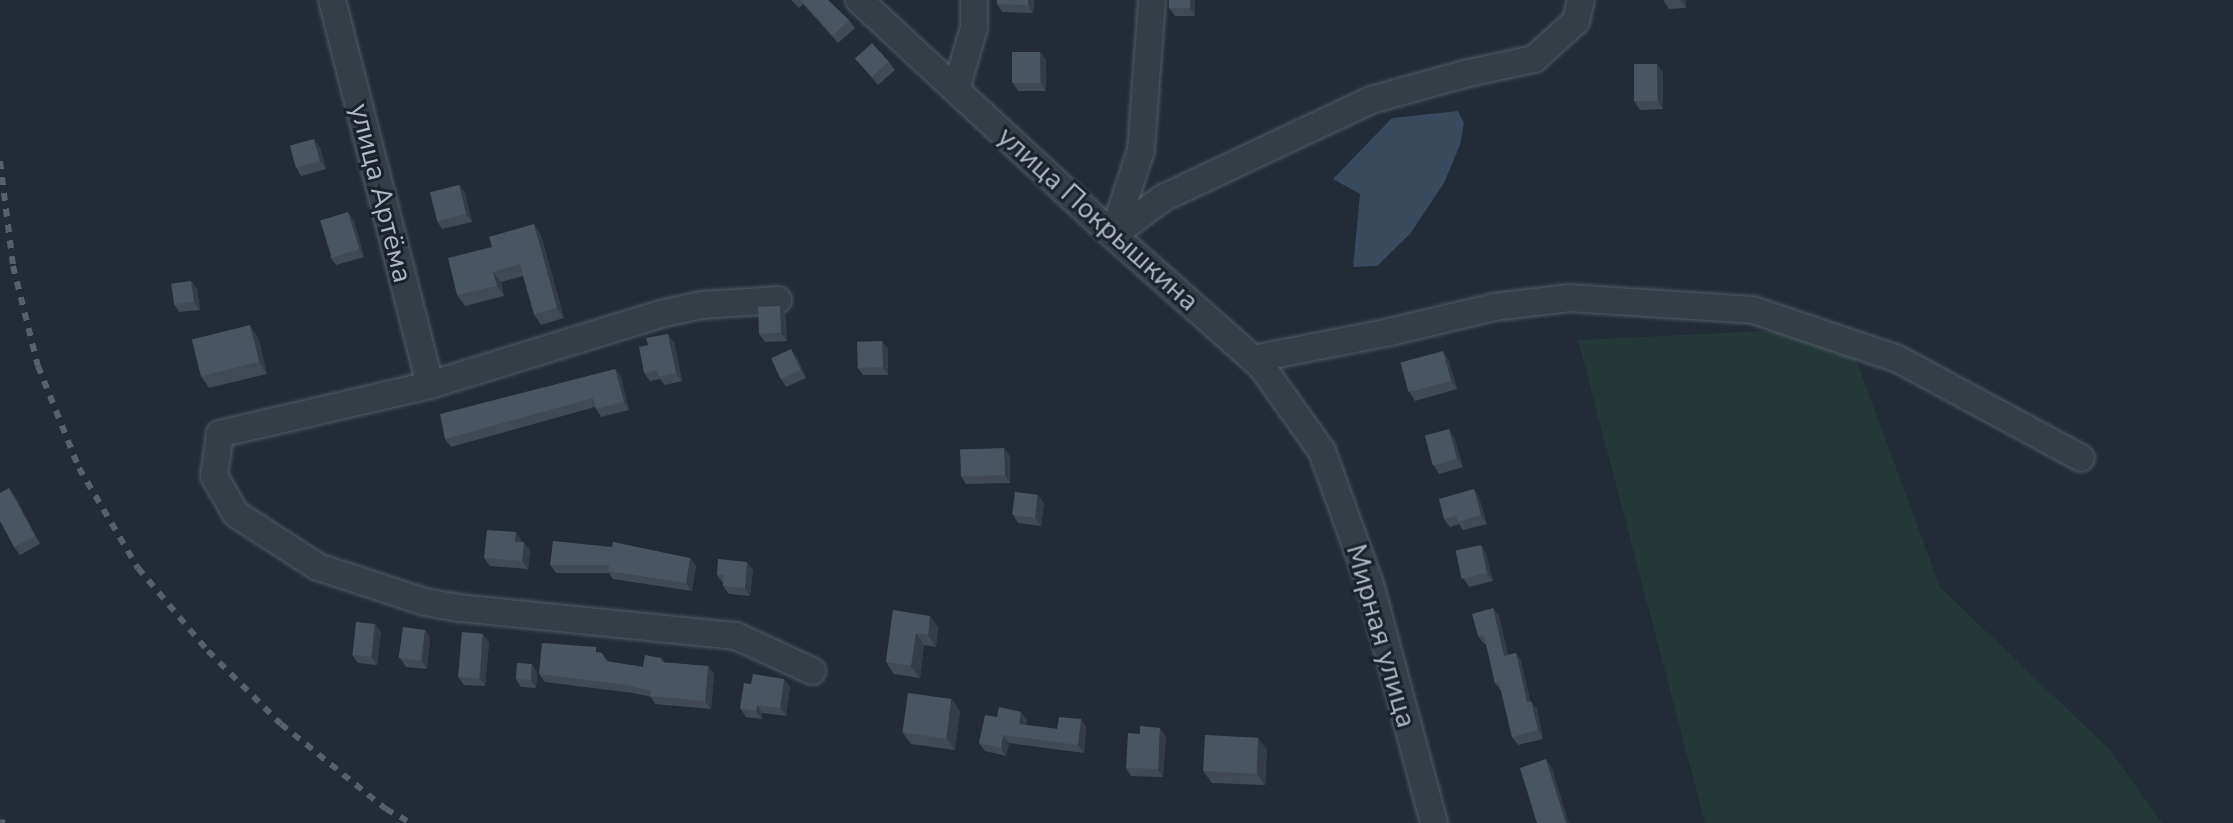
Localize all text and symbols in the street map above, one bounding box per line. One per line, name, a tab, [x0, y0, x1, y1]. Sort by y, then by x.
street label: улица Артёма	[343, 100, 419, 286]
street label: улица Покрышкина	[991, 120, 1205, 318]
street label: Мирная улица	[1339, 541, 1423, 731]

